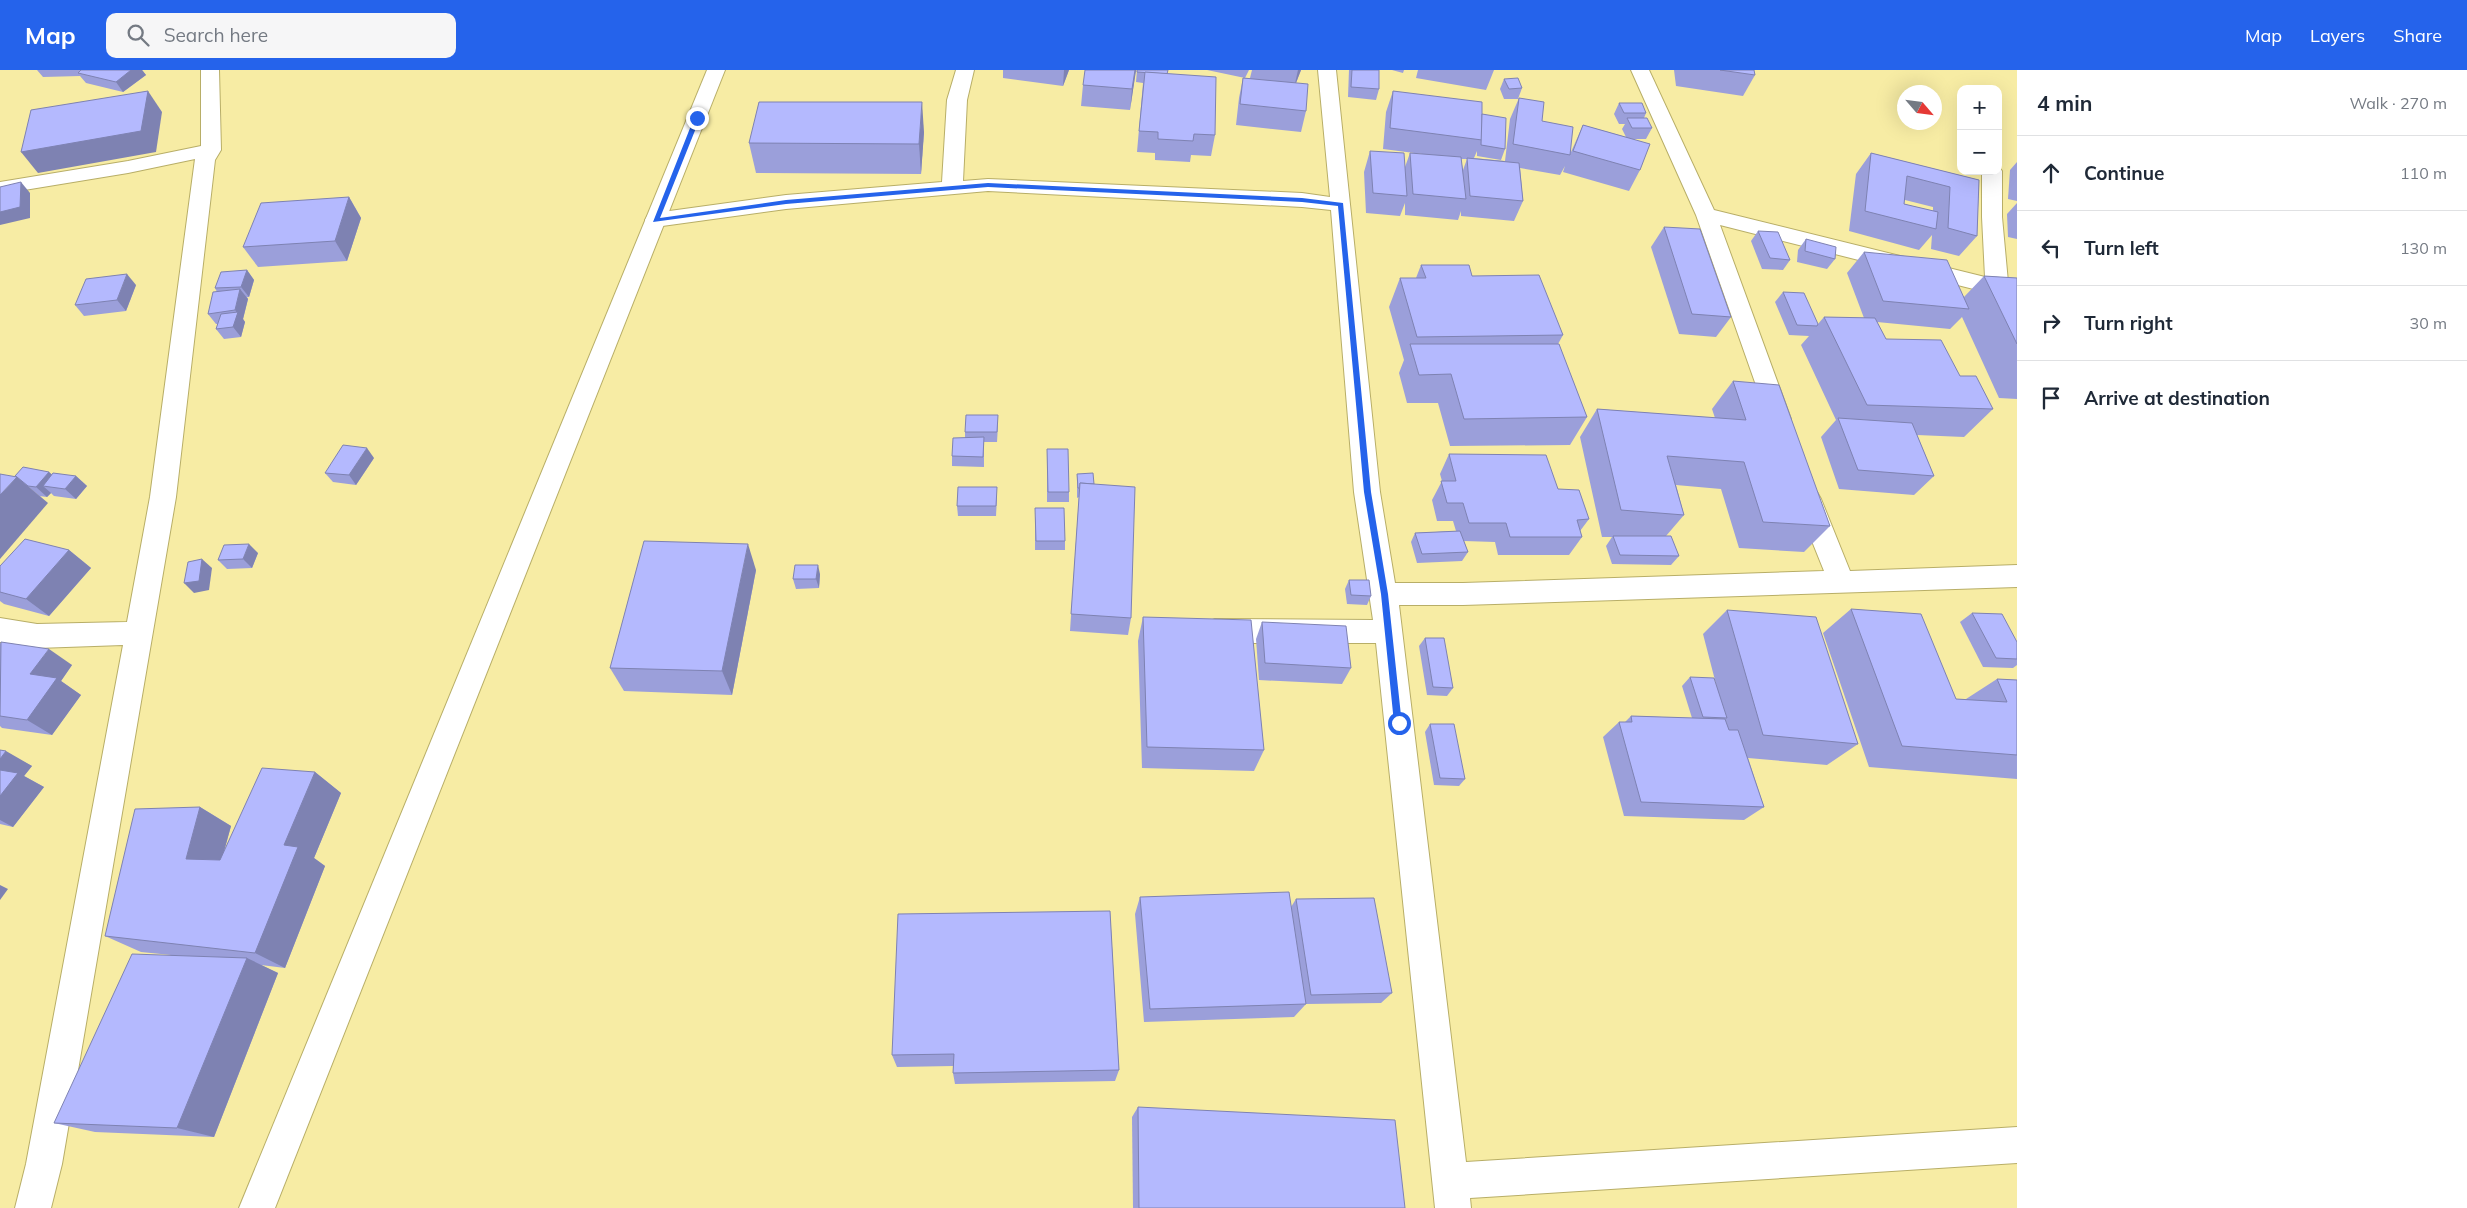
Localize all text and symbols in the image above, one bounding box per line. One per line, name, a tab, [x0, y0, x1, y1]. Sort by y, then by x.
search box	[106, 13, 456, 58]
text: Map	[25, 20, 76, 50]
icon: search	[124, 21, 152, 49]
text: Search here	[164, 23, 268, 47]
text: Map	[2245, 24, 2282, 47]
text: Layers	[2310, 24, 2365, 47]
text: Share	[2393, 24, 2442, 47]
north arrow	[1897, 85, 1942, 130]
map controls	[1957, 85, 2002, 175]
button: +	[1957, 85, 2002, 130]
text: 4 min	[2037, 90, 2092, 116]
text: Walk · 270 m	[2349, 93, 2447, 113]
route end	[686, 107, 709, 130]
button: −	[1957, 130, 2002, 175]
icon: ahead	[2037, 159, 2065, 187]
text: Continue	[2084, 161, 2164, 185]
text: 110 m	[2400, 163, 2447, 183]
icon: left	[2037, 234, 2065, 262]
text: Turn left	[2084, 236, 2159, 260]
text: 130 m	[2400, 238, 2447, 258]
icon: right	[2037, 309, 2065, 337]
text: Turn right	[2084, 311, 2173, 335]
text: 30 m	[2410, 313, 2447, 333]
icon: arrive	[2037, 384, 2065, 412]
text: Arrive at destination	[2084, 386, 2270, 410]
route start	[1388, 712, 1411, 735]

